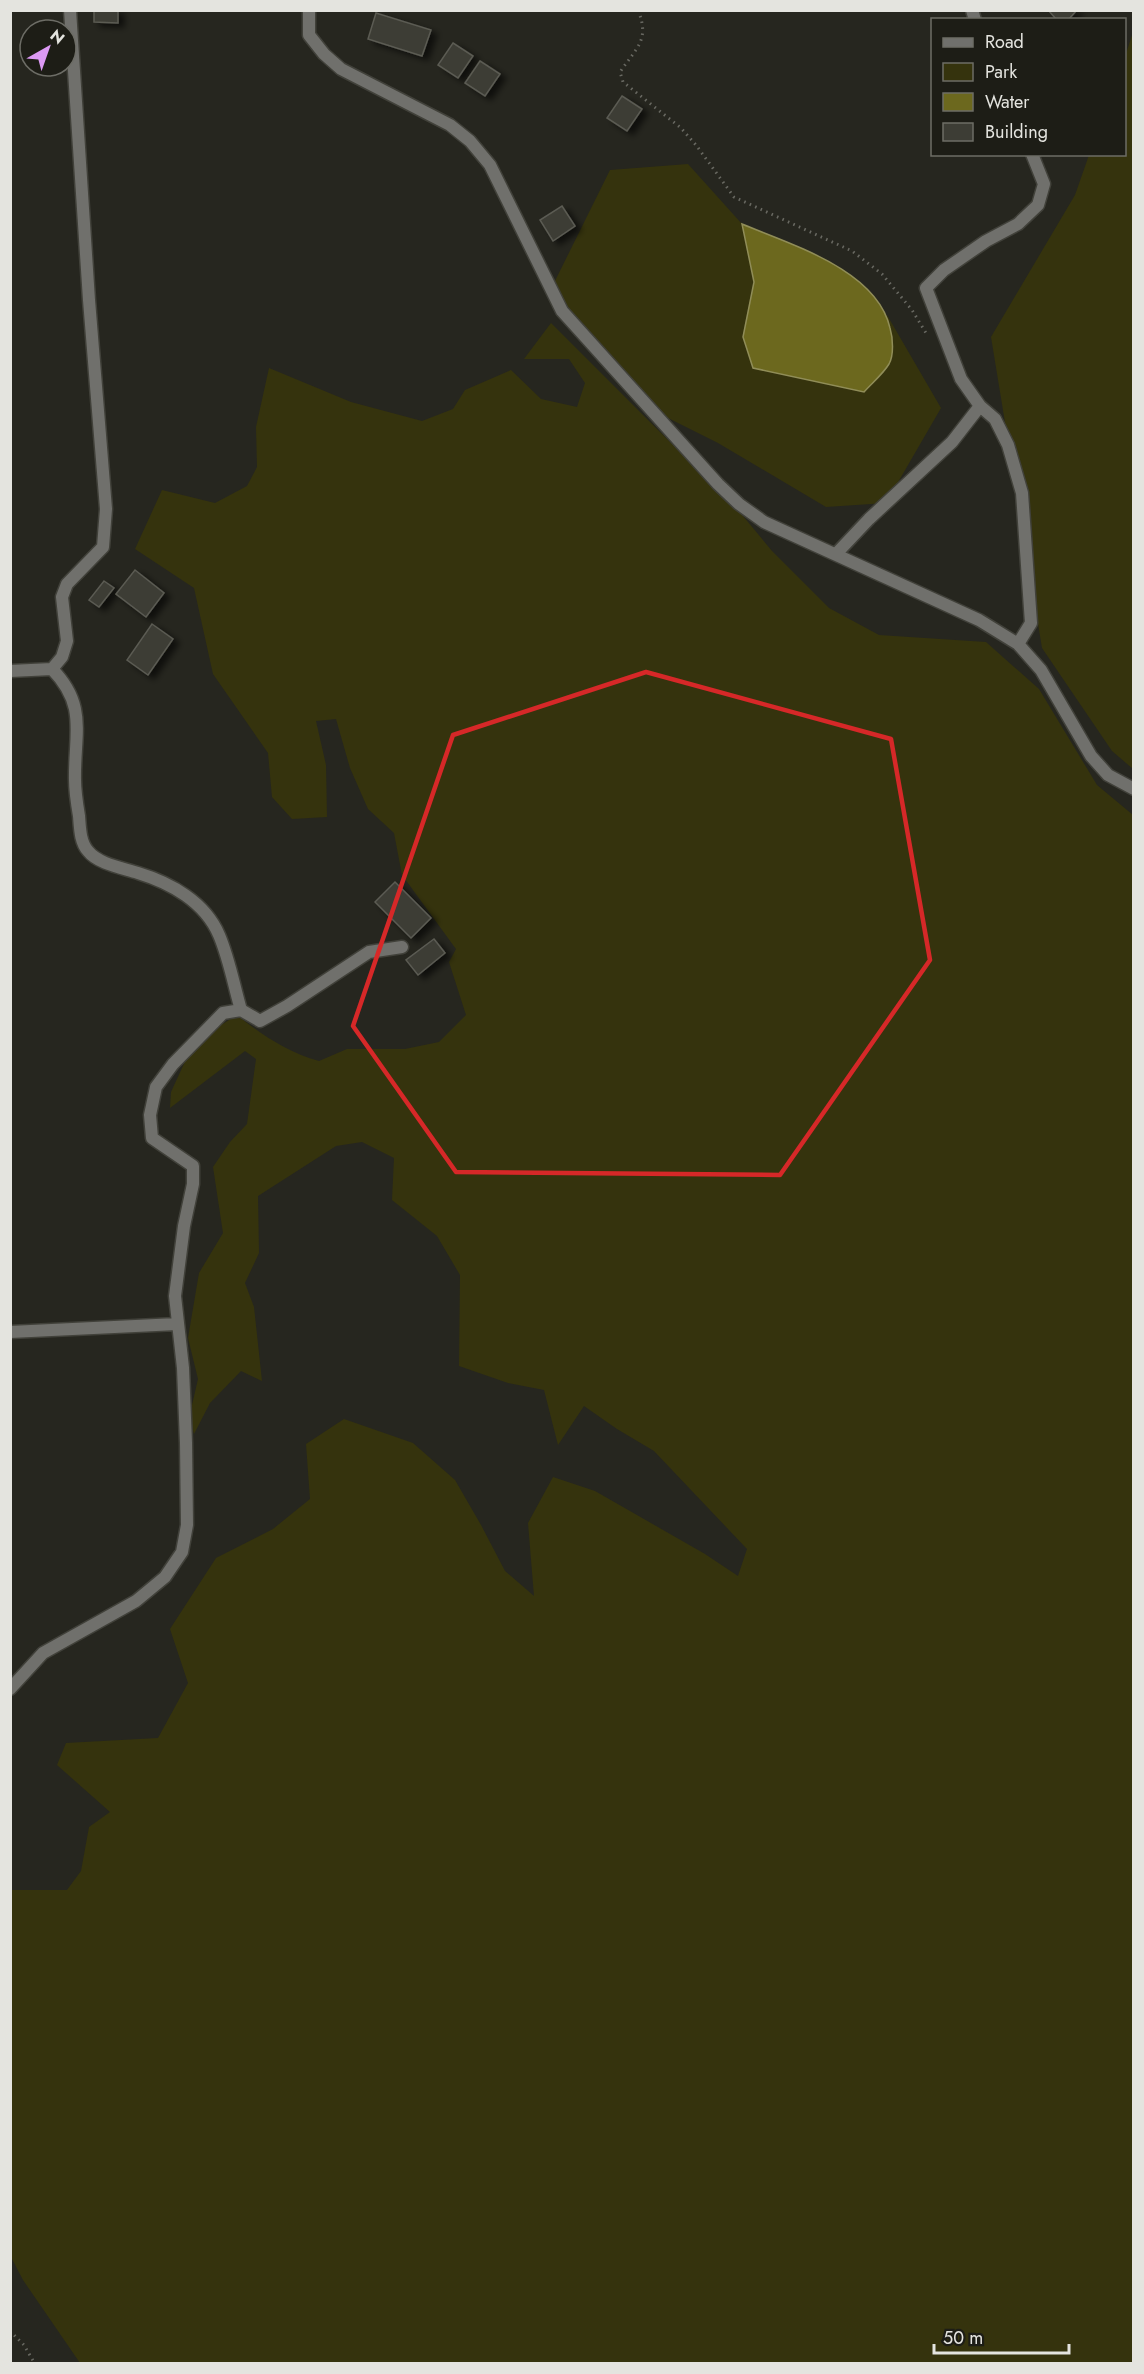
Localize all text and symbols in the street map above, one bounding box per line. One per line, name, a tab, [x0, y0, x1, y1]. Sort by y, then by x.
north arrow	[18, 18, 78, 78]
legend	[931, 18, 1126, 156]
text: N	[45, 24, 70, 50]
text: Road	[985, 29, 1024, 55]
text: Park	[985, 59, 1017, 85]
text: Water	[985, 89, 1030, 115]
text: Building	[985, 119, 1048, 145]
scale bar	[934, 2317, 1069, 2355]
text: 50 m	[943, 2325, 983, 2351]

